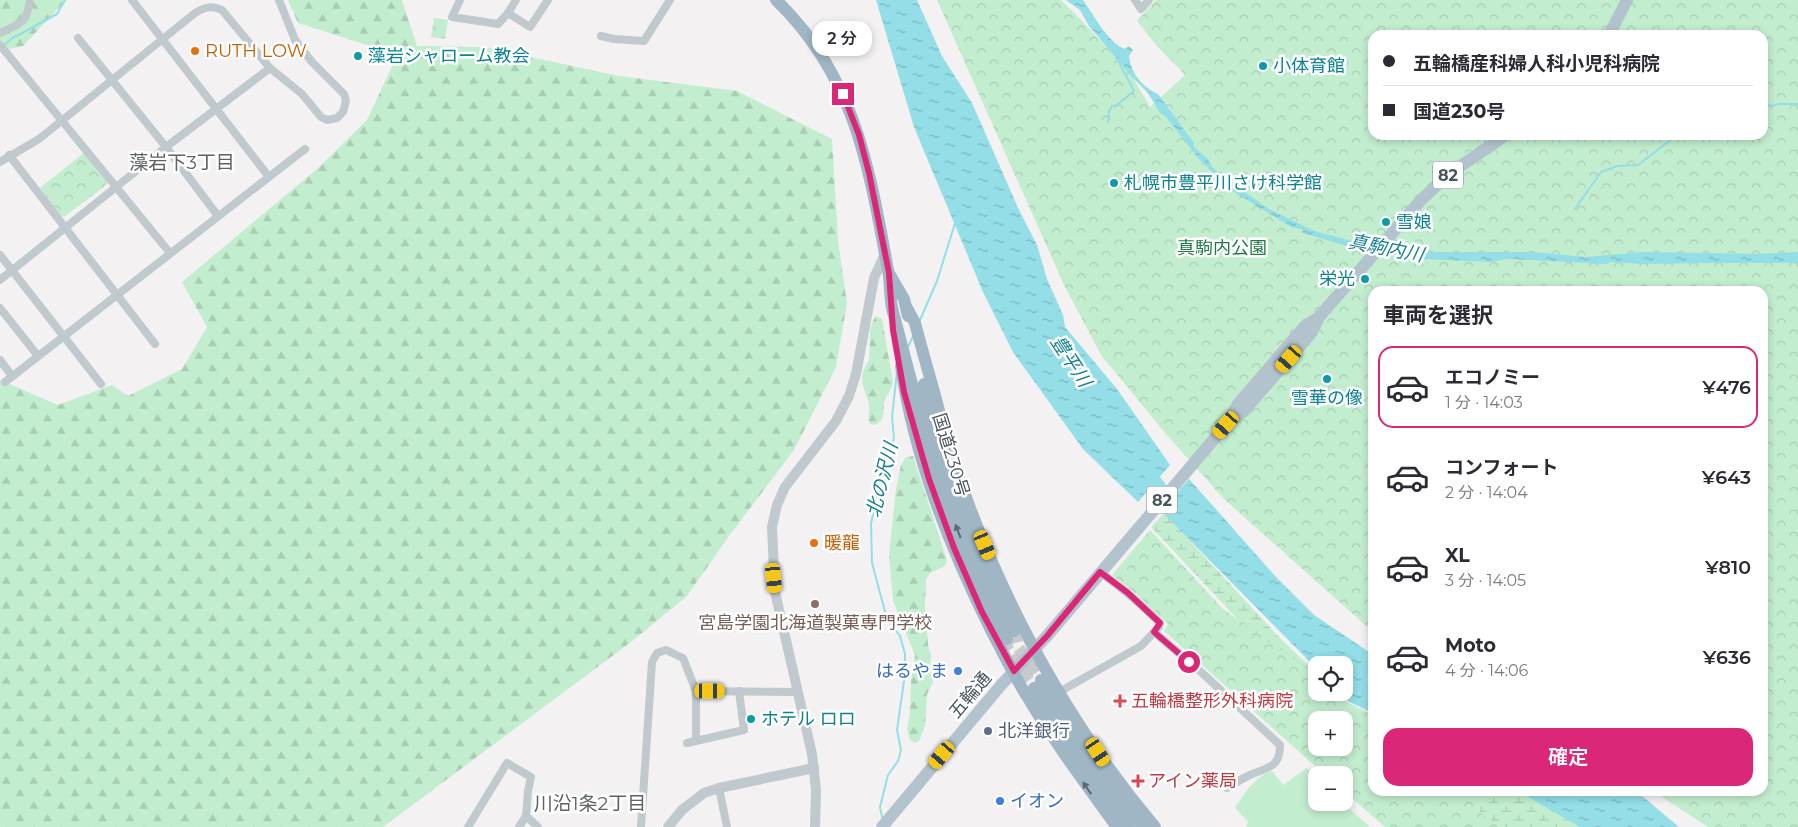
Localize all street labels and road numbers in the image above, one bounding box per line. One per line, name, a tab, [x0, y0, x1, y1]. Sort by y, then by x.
road number: 82	[1433, 162, 1463, 188]
street label: 国道230号	[928, 411, 974, 499]
road number: 82	[1147, 486, 1177, 514]
street label: 五輪通	[944, 667, 996, 723]

